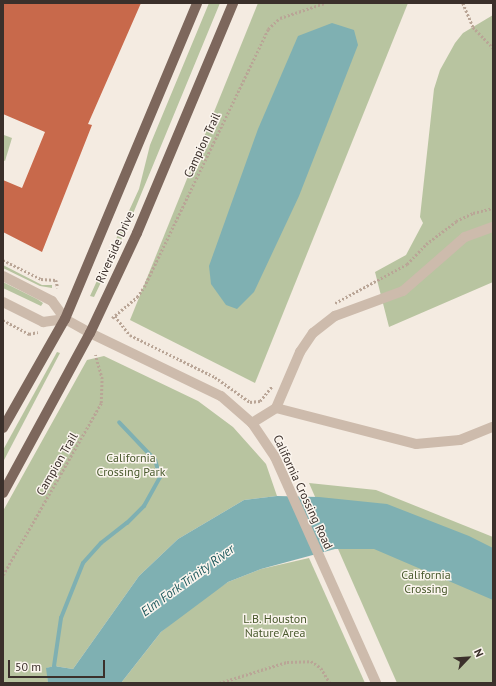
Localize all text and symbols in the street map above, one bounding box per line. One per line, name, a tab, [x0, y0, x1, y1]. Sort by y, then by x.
street label: Campion Trail	[181, 110, 223, 180]
street label: Riverside Drive	[93, 209, 137, 285]
street label: Campion Trail	[33, 430, 81, 498]
street label: California Crossing Road	[270, 433, 336, 551]
park label: California Crossing Park	[97, 451, 165, 479]
water label: Elm Fork Trinity River	[138, 542, 238, 620]
park label: California Crossing	[401, 568, 451, 596]
park label: L.B. Houston Nature Area	[243, 612, 307, 640]
north arrow	[448, 638, 488, 678]
text: N	[471, 647, 487, 659]
scale bar	[10, 652, 107, 678]
text: 50 m	[15, 659, 41, 674]

